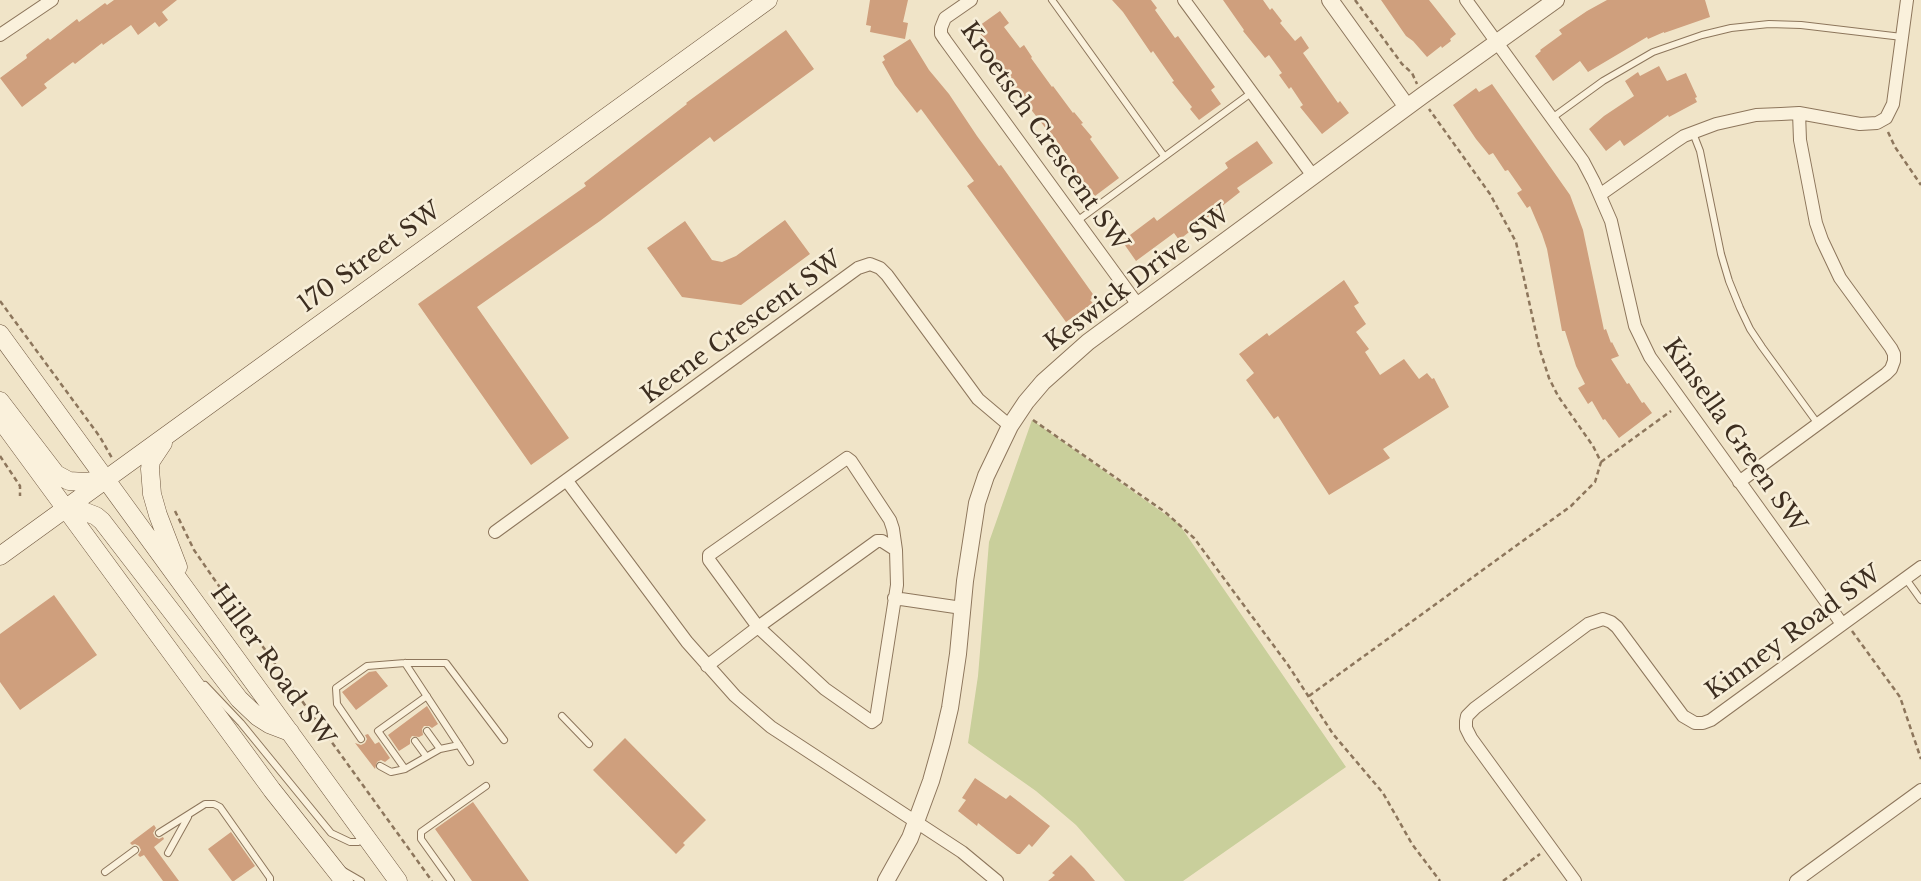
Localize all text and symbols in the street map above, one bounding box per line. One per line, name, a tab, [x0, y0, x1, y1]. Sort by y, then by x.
street label: Kroetsch Crescent SW	[954, 17, 1134, 257]
street label: 170 Street SW	[293, 197, 447, 319]
street label: Keswick Drive SW	[1040, 200, 1236, 358]
street label: Keene Crescent SW	[636, 246, 848, 410]
street label: Kinsella Green SW	[1656, 333, 1812, 539]
street label: Kinney Road SW	[1701, 560, 1887, 706]
street label: Hiller Road SW	[204, 580, 340, 752]

